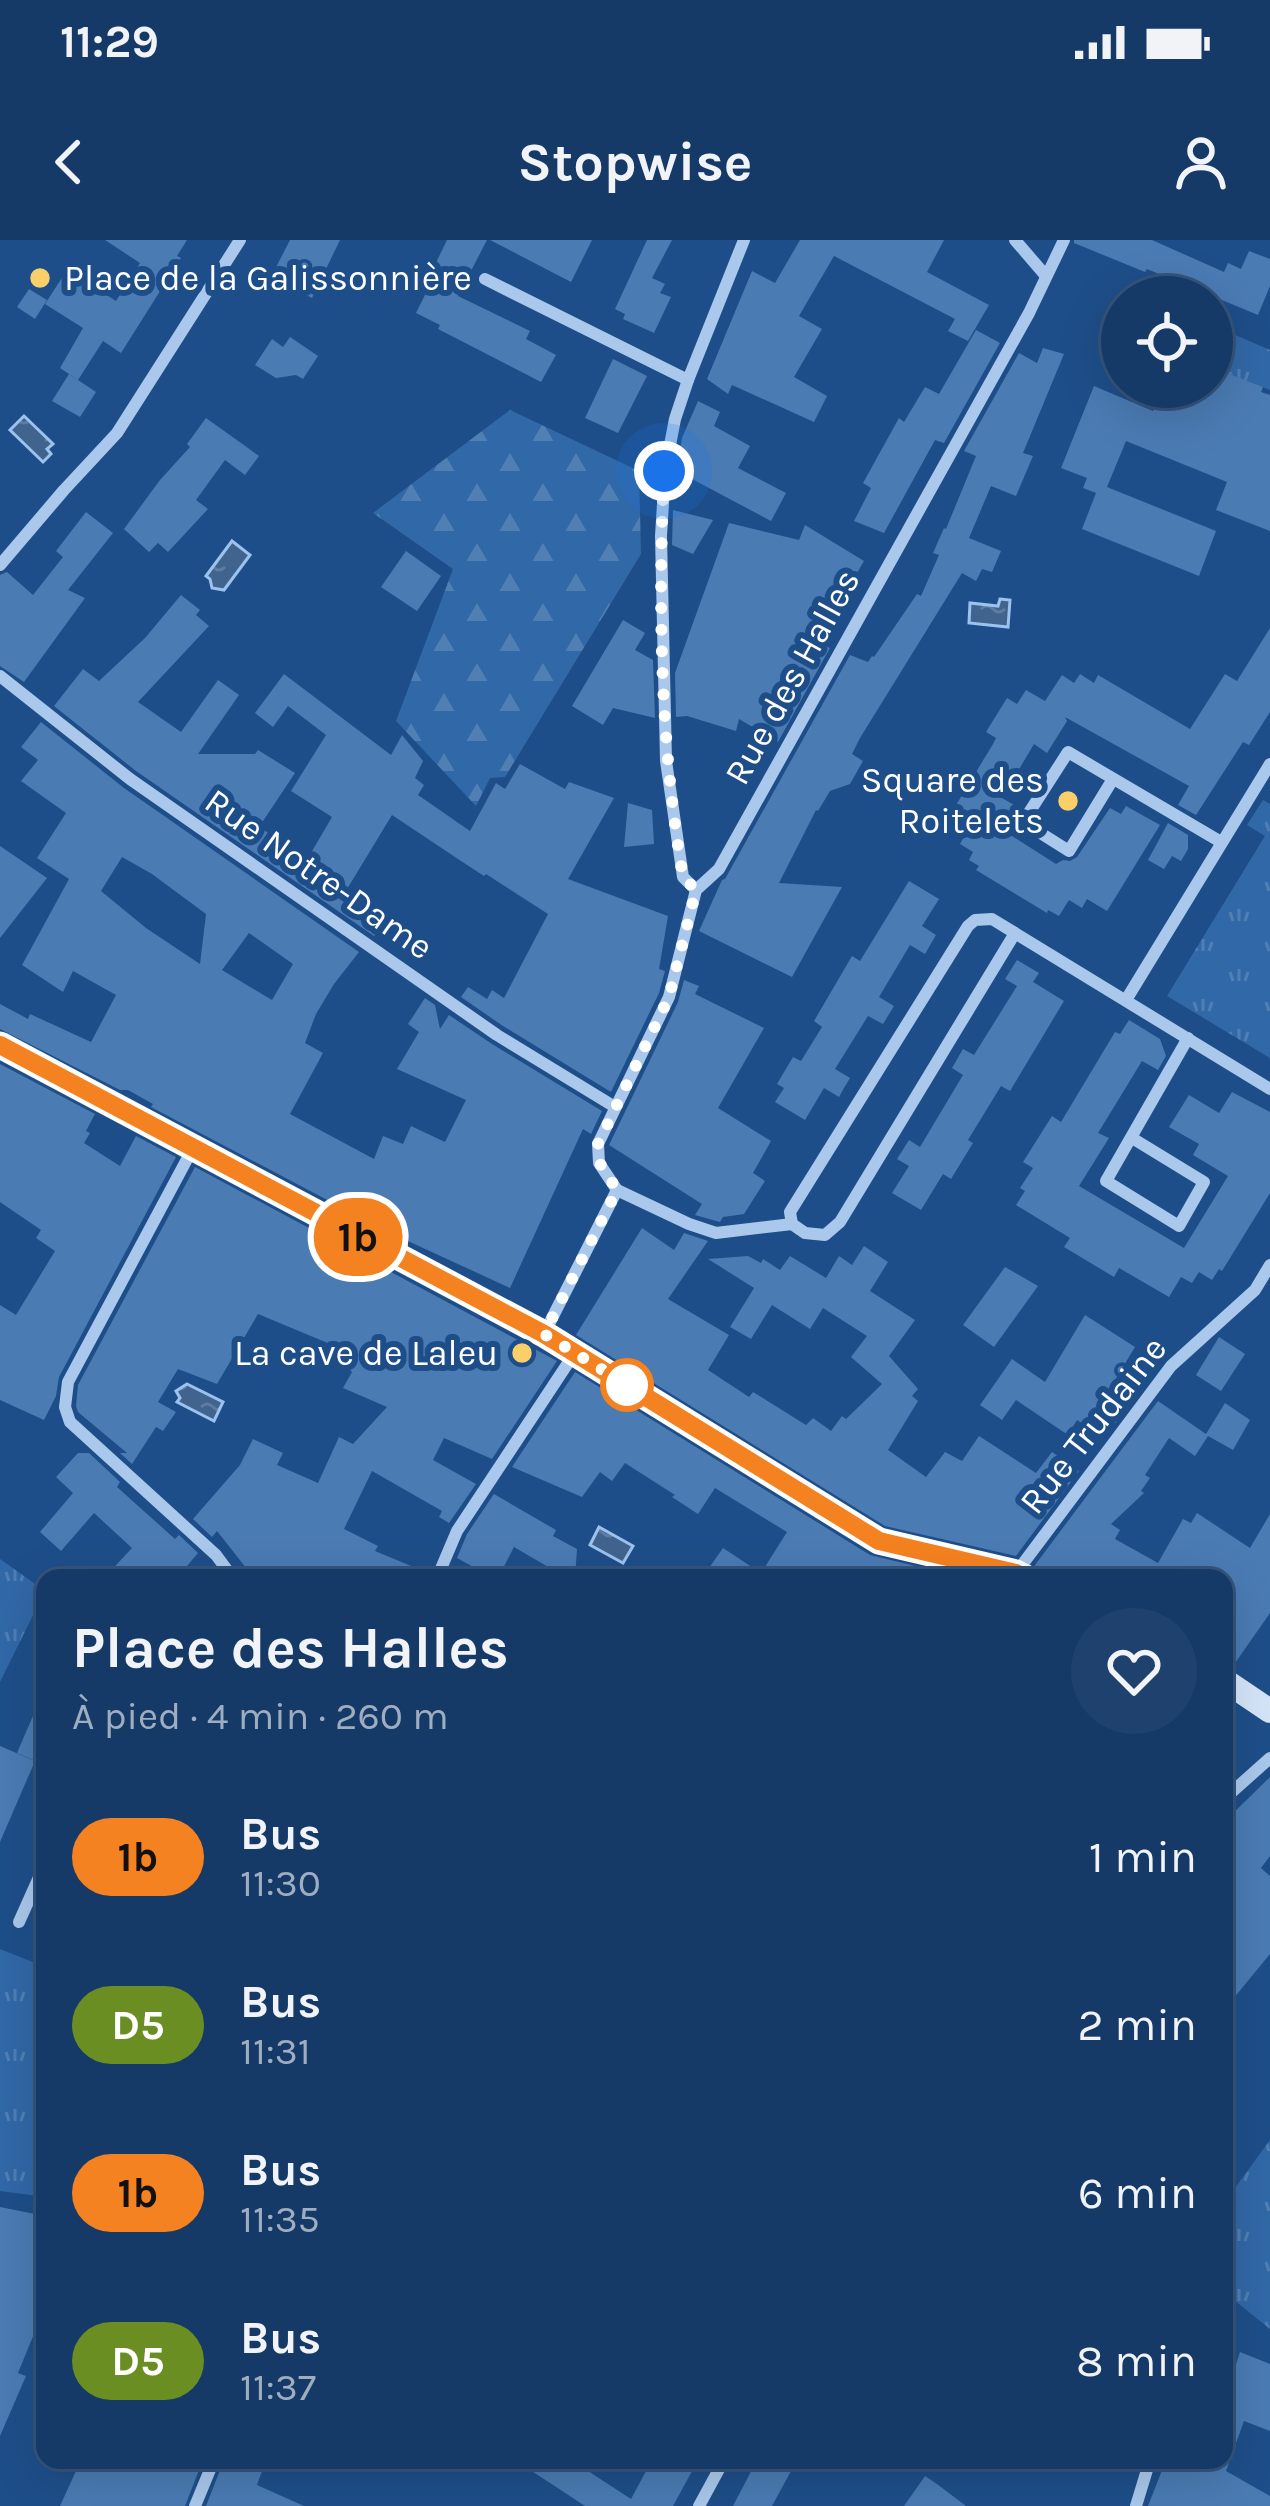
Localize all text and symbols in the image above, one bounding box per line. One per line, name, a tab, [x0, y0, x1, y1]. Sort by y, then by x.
text: 11:29	[60, 16, 159, 68]
icon: back	[36, 129, 102, 195]
icon: person	[1168, 129, 1234, 195]
text: Stopwise	[518, 130, 752, 194]
place label: Place de la Galissonnière	[64, 257, 472, 299]
marker: Place de la Galissonnière	[27, 265, 53, 291]
map controls	[1101, 276, 1233, 408]
button: locate	[1101, 276, 1233, 408]
your location	[634, 441, 694, 501]
street label: Rue des Halles	[716, 562, 868, 792]
place label: Square des Roitelets	[861, 759, 1044, 842]
street label: Rue Notre-Dame	[197, 780, 441, 968]
marker: Square des Roitelets	[1055, 788, 1081, 814]
line badge: 1b	[304, 1198, 412, 1276]
text: 1b	[338, 1212, 378, 1262]
street label: Rue Trudaine	[1011, 1328, 1175, 1522]
place label: La cave de Laleu	[234, 1332, 498, 1374]
marker: La cave de Laleu	[509, 1340, 535, 1366]
unlabelled marker	[602, 1360, 652, 1410]
button: heart	[1071, 1608, 1197, 1734]
text: Place des Halles	[72, 1615, 509, 1681]
text: À pied · 4 min · 260 m	[72, 1693, 449, 1739]
text: Bus	[240, 1808, 321, 1860]
text: 1 min	[1089, 1831, 1197, 1883]
text: 1b	[118, 1832, 158, 1882]
text: 11:30	[240, 1860, 321, 1906]
text: Bus	[240, 1976, 321, 2028]
text: 2 min	[1078, 1999, 1197, 2051]
text: D5	[111, 2000, 165, 2050]
text: 11:31	[240, 2028, 311, 2074]
text: Bus	[240, 2144, 321, 2196]
text: 6 min	[1078, 2167, 1197, 2219]
text: 1b	[118, 2168, 158, 2218]
text: 11:35	[240, 2196, 320, 2242]
text: Bus	[240, 2312, 321, 2364]
text: 8 min	[1076, 2335, 1197, 2387]
text: D5	[111, 2336, 165, 2386]
text: 11:37	[240, 2364, 316, 2410]

